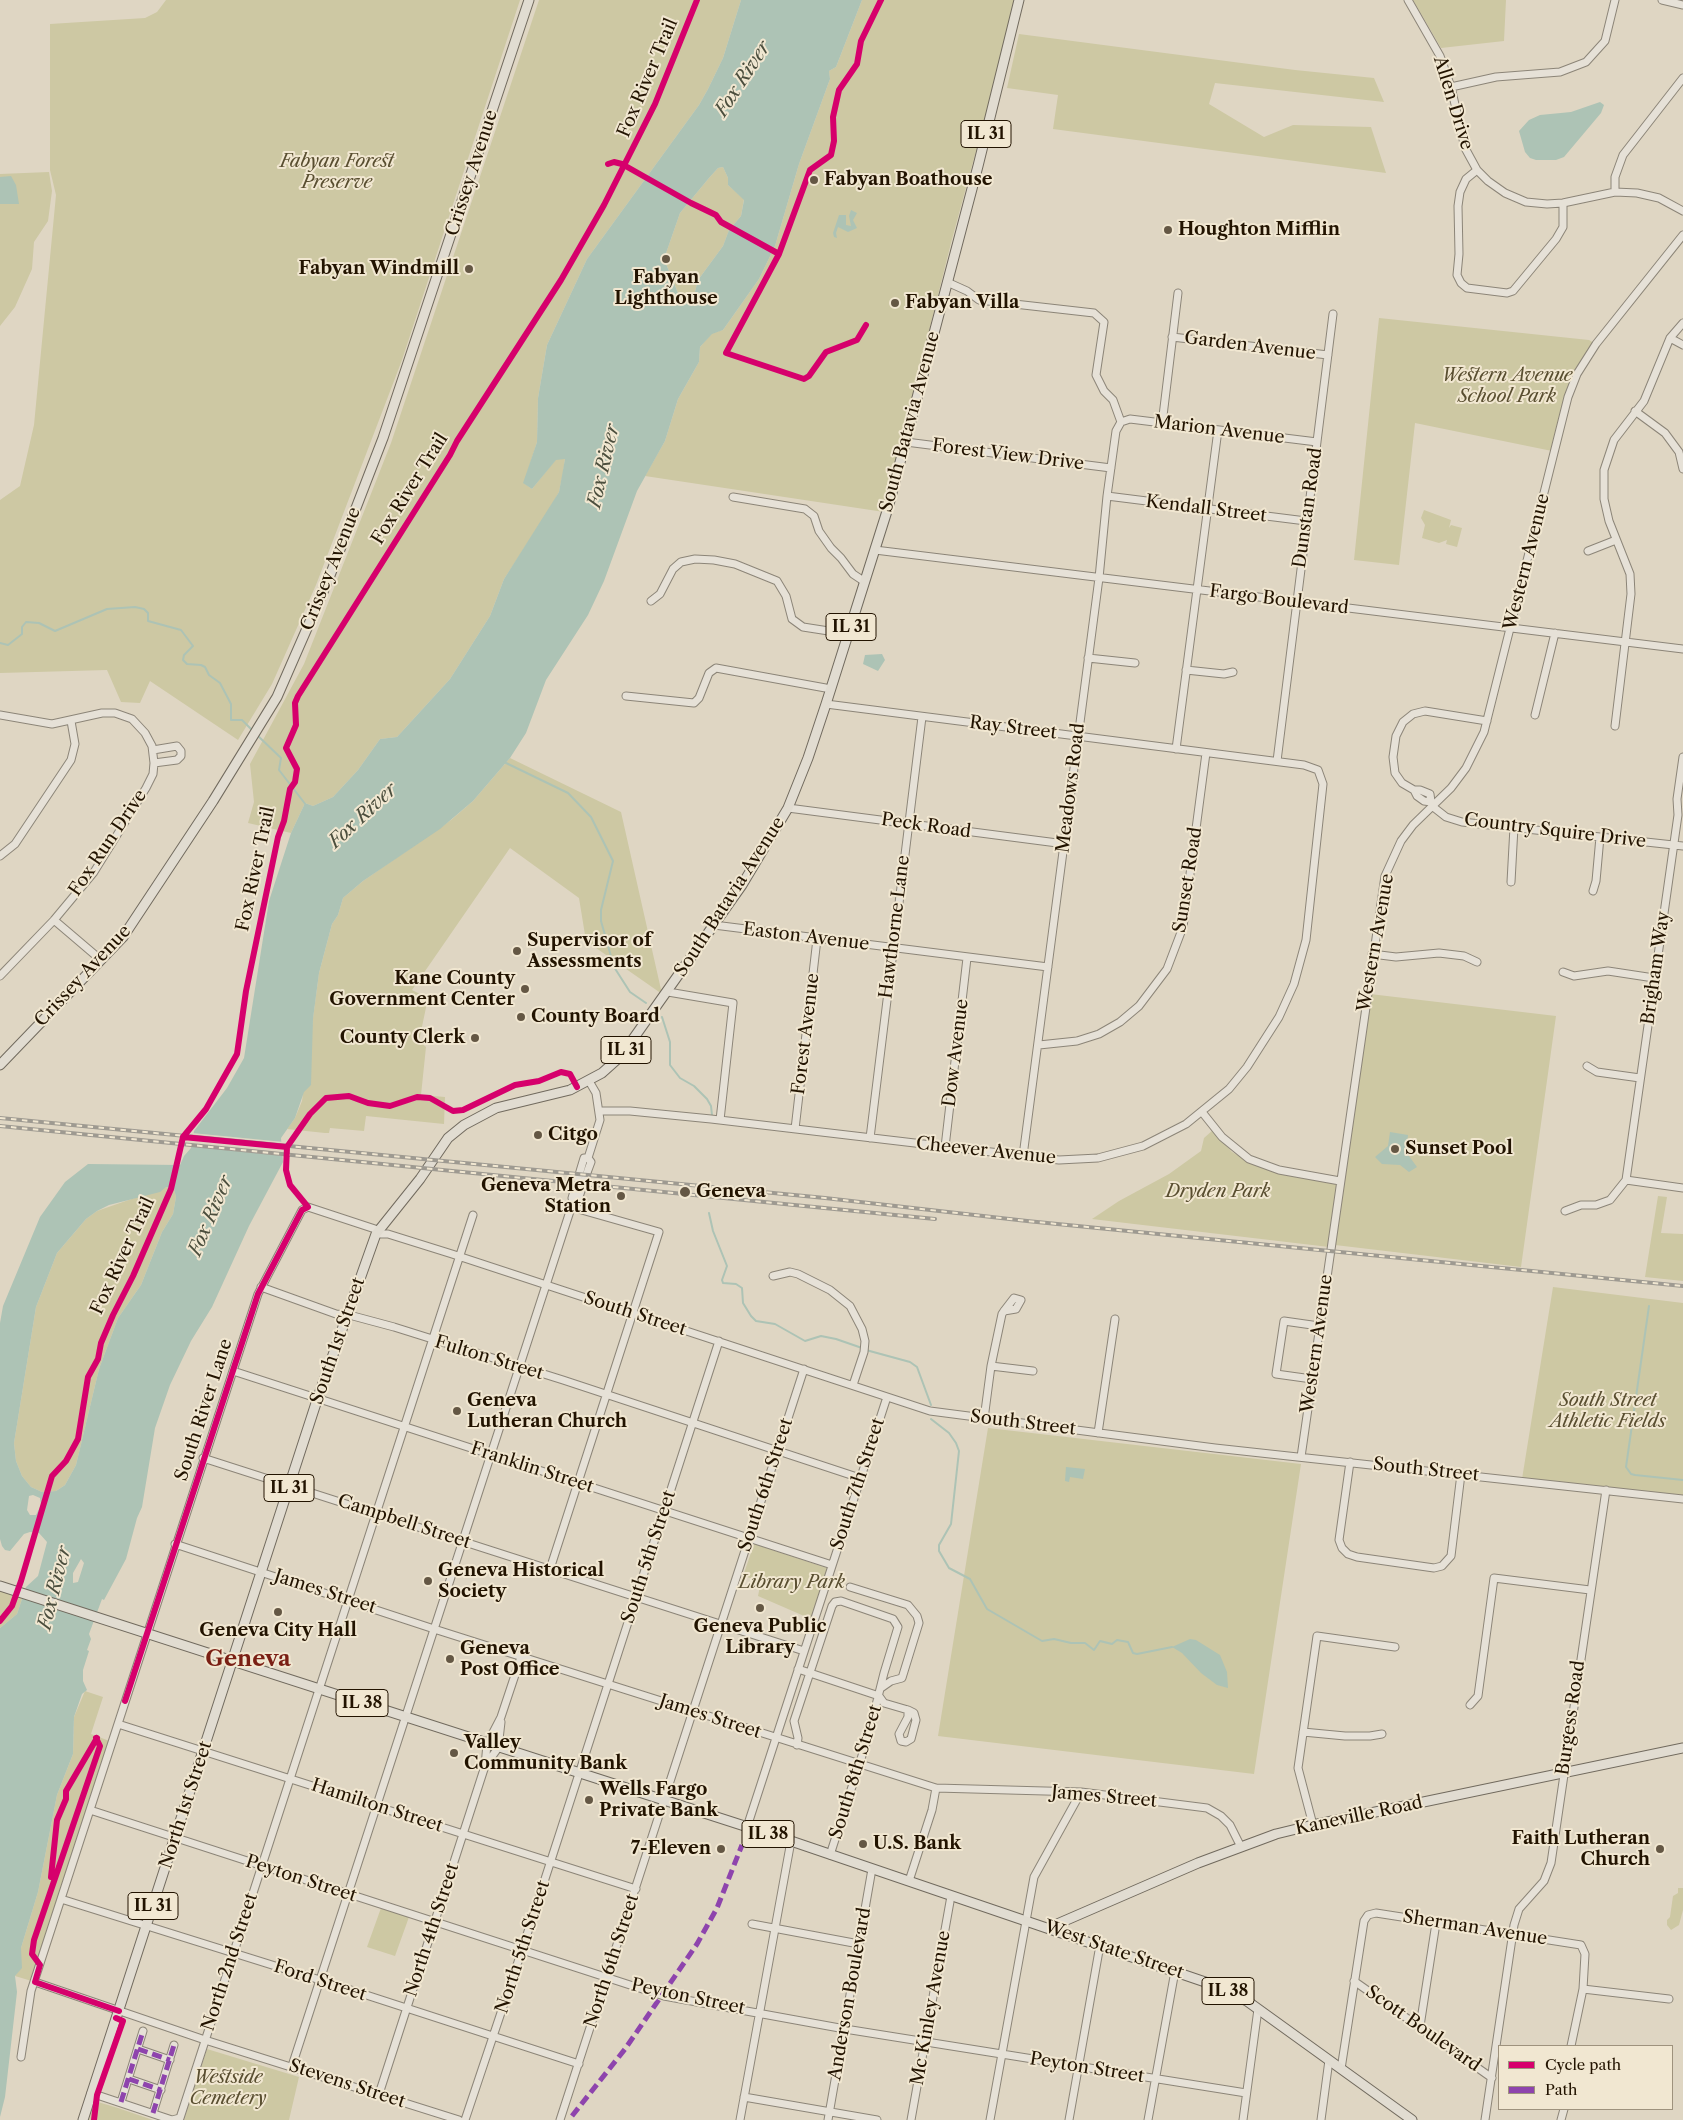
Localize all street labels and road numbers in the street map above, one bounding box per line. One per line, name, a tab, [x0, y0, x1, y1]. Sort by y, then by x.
street label: Fox River Trail	[613, 15, 683, 141]
street label: Allen Drive	[1428, 53, 1478, 153]
street label: Crissey Avenue	[441, 107, 503, 239]
road number: IL 31	[961, 120, 1011, 148]
street label: Garden Avenue	[1183, 327, 1317, 365]
street label: South Batavia Avenue	[875, 329, 945, 515]
street label: Marion Avenue	[1152, 411, 1286, 449]
street label: Fox River Trail	[367, 429, 453, 549]
street label: Forest View Drive	[931, 435, 1085, 475]
street label: Dunstan Road	[1289, 447, 1327, 569]
street label: Kendall Street	[1144, 491, 1268, 527]
street label: Western Avenue	[1500, 491, 1554, 633]
street label: Crissey Avenue	[296, 504, 366, 634]
street label: Fargo Boulevard	[1208, 581, 1350, 619]
road number: IL 31	[826, 614, 876, 640]
street label: Ray Street	[968, 712, 1058, 744]
street label: Meadows Road	[1052, 722, 1090, 854]
street label: Fox Run Drive	[64, 786, 152, 900]
street label: Fox River Trail	[232, 805, 280, 933]
street label: Peck Road	[880, 809, 972, 843]
street label: Country Squire Drive	[1463, 809, 1647, 853]
street label: South Batavia Avenue	[670, 813, 790, 981]
street label: Sunset Road	[1169, 826, 1207, 934]
street label: Hawthorne Lane	[875, 854, 915, 1000]
street label: Western Avenue	[1353, 872, 1399, 1014]
street label: Brigham Way	[1637, 910, 1675, 1026]
street label: Easton Avenue	[742, 919, 870, 955]
street label: Crissey Avenue	[30, 921, 136, 1031]
street label: Forest Avenue	[788, 972, 824, 1096]
street label: Dow Avenue	[939, 998, 973, 1108]
road number: IL 31	[601, 1036, 651, 1064]
street label: Cheever Avenue	[915, 1133, 1057, 1169]
street label: Fox River Trail	[86, 1194, 160, 1318]
street label: Western Avenue	[1297, 1273, 1337, 1415]
street label: South 1st Street	[306, 1275, 370, 1407]
street label: South Street	[581, 1287, 689, 1341]
street label: Fulton Street	[432, 1331, 546, 1385]
street label: South River Lane	[171, 1336, 237, 1484]
street label: South Street	[969, 1406, 1077, 1440]
street label: South 6th Street	[734, 1415, 798, 1555]
street label: South 7th Street	[826, 1415, 890, 1553]
street label: Franklin Street	[468, 1438, 596, 1498]
street label: South Street	[1372, 1454, 1480, 1486]
road number: IL 31	[264, 1475, 314, 1502]
street label: South 5th Street	[617, 1488, 681, 1626]
street label: Campbell Street	[335, 1490, 473, 1554]
street label: James Street	[271, 1565, 379, 1619]
street label: Burgess Road	[1552, 1659, 1590, 1777]
road number: IL 38	[336, 1690, 388, 1716]
street label: James Street	[656, 1690, 764, 1744]
street label: South 8th Street	[825, 1702, 887, 1842]
street label: North 1st Street	[155, 1738, 217, 1872]
street label: Hamilton Street	[309, 1775, 445, 1837]
street label: James Street	[1050, 1782, 1158, 1812]
street label: Kaneville Road	[1293, 1792, 1425, 1840]
road number: IL 38	[742, 1820, 794, 1848]
street label: Peyton Street	[243, 1851, 359, 1907]
street label: North 4th Street	[400, 1860, 464, 2000]
street label: North 5th Street	[491, 1878, 555, 2016]
street label: North 2nd Street	[198, 1890, 262, 2034]
street label: North 6th Street	[580, 1891, 644, 2031]
road number: IL 31	[128, 1892, 178, 1920]
street label: Anderson Boulevard	[824, 1906, 876, 2082]
street label: Sherman Avenue	[1401, 1906, 1549, 1950]
street label: West State Street	[1041, 1916, 1187, 1984]
street label: Mc Kinley Avenue	[907, 1929, 955, 2087]
street label: Ford Street	[271, 1956, 369, 2006]
street label: Peyton Street	[629, 1974, 747, 2020]
road number: IL 38	[1202, 1978, 1254, 2004]
street label: Scott Boulevard	[1361, 1981, 1485, 2077]
street label: Peyton Street	[1028, 2048, 1146, 2088]
street label: Stevens Street	[286, 2055, 408, 2113]

